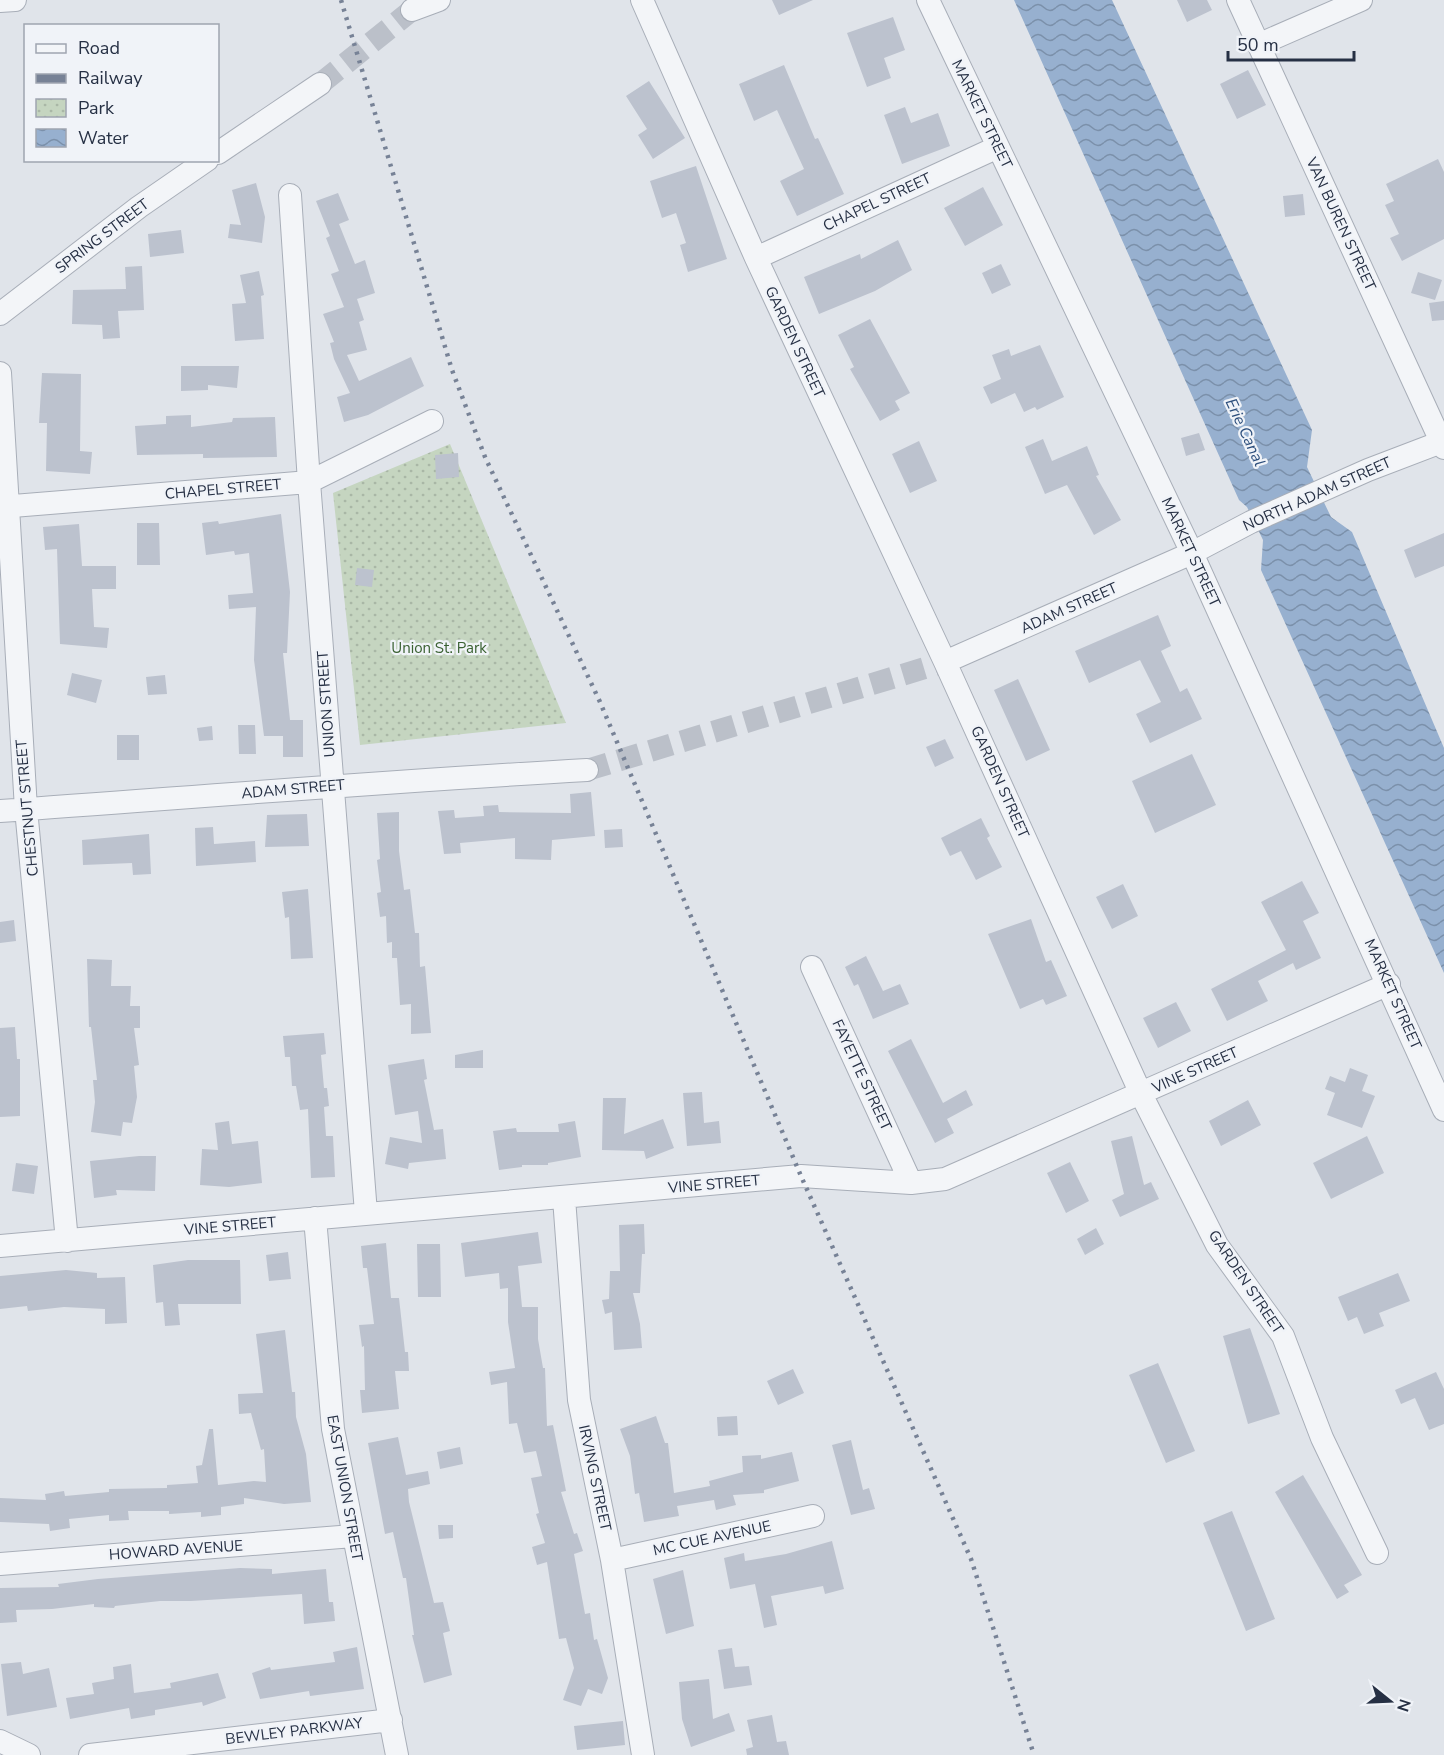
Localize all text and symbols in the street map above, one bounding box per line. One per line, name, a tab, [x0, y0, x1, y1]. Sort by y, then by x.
legend	[24, 24, 219, 162]
scale bar	[1228, 24, 1354, 62]
text: 50 m	[1237, 33, 1279, 57]
text: Road	[78, 36, 120, 60]
street label: MARKET STREET	[947, 56, 1017, 172]
text: Railway	[78, 66, 143, 90]
text: Park	[78, 96, 115, 120]
text: Water	[78, 126, 129, 150]
street label: VAN BUREN STREET	[1301, 153, 1381, 294]
street label: CHAPEL STREET	[820, 168, 934, 236]
street label: SPRING STREET	[51, 194, 153, 278]
street label: GARDEN STREET	[760, 283, 830, 401]
water label: Erie Canal	[1220, 395, 1271, 470]
street label: NORTH ADAM STREET	[1240, 452, 1394, 536]
street label: CHAPEL STREET	[164, 474, 282, 504]
street label: MARKET STREET	[1157, 494, 1225, 610]
street label: ADAM STREET	[1017, 578, 1121, 638]
park label: Union St. Park	[391, 638, 487, 658]
street label: UNION STREET	[312, 650, 340, 758]
street label: GARDEN STREET	[966, 723, 1034, 841]
street label: CHESTNUT STREET	[11, 739, 43, 877]
street label: ADAM STREET	[240, 775, 346, 803]
street label: MARKET STREET	[1360, 936, 1426, 1052]
street label: FAYETTE STREET	[828, 1016, 896, 1134]
street label: VINE STREET	[1148, 1042, 1241, 1098]
street label: VINE STREET	[666, 1170, 761, 1198]
street label: VINE STREET	[182, 1212, 277, 1240]
street label: GARDEN STREET	[1204, 1226, 1288, 1338]
street label: EAST UNION STREET	[322, 1413, 368, 1563]
street label: IRVING STREET	[574, 1423, 616, 1533]
street label: MC CUE AVENUE	[651, 1516, 773, 1560]
street label: HOWARD AVENUE	[108, 1535, 244, 1565]
north arrow	[1360, 1671, 1420, 1731]
text: N	[1391, 1696, 1416, 1714]
street label: BEWLEY PARKWAY	[224, 1713, 365, 1749]

